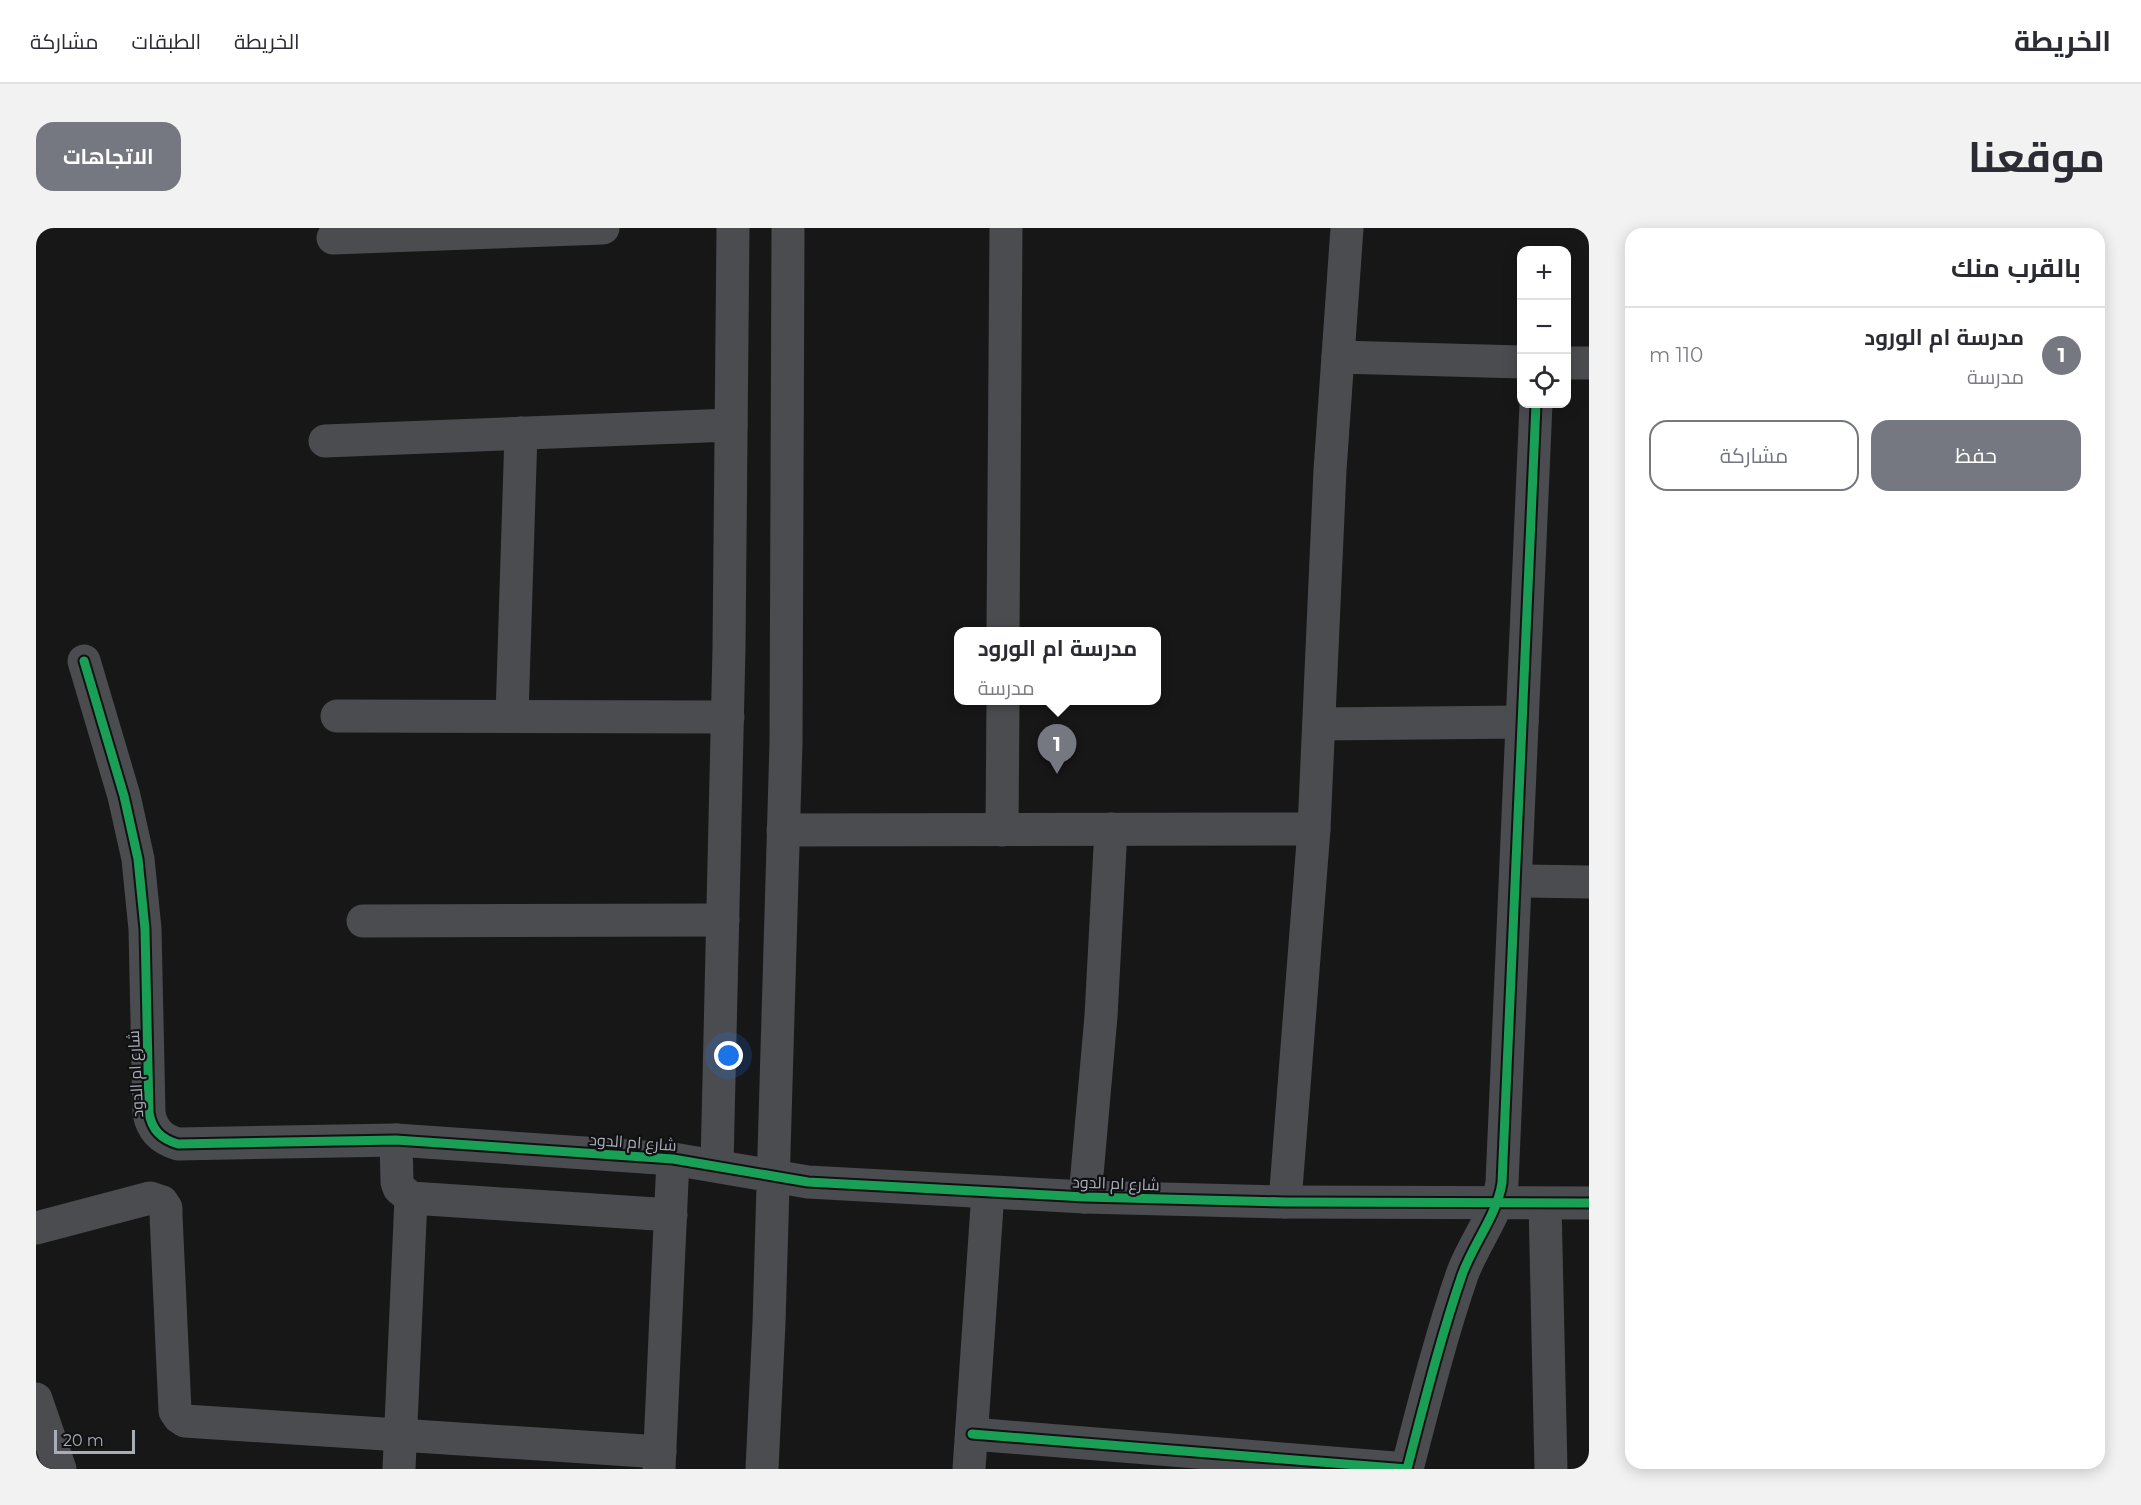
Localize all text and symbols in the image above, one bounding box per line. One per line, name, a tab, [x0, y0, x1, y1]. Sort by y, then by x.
text: الخريطة	[2014, 24, 2111, 58]
text: مشاركة	[30, 29, 99, 54]
text: الطبقات	[132, 29, 201, 54]
text: الخريطة	[234, 29, 300, 54]
button: الاتجاهات	[36, 122, 181, 191]
text: موقعنا	[1968, 131, 2105, 183]
map controls	[1517, 246, 1571, 408]
button: +	[1517, 246, 1571, 300]
text: بالقرب منك	[1951, 252, 2081, 284]
button: −	[1517, 300, 1571, 354]
text: مدرسة ام الورود	[1864, 324, 2024, 351]
text: 110 m	[1649, 343, 1703, 367]
text: 1	[2058, 343, 2065, 367]
button: locate	[1517, 354, 1571, 408]
text: مدرسة	[1967, 365, 2024, 389]
button: مشاركة	[1649, 420, 1859, 491]
button: حفظ	[1871, 420, 2081, 491]
popup	[954, 627, 1161, 705]
text: مدرسة ام الورود	[978, 635, 1137, 662]
text: مدرسة	[978, 676, 1035, 700]
pin: 1	[1038, 724, 1076, 774]
street label: شارع ام الدود	[124, 1030, 149, 1118]
your location	[714, 1041, 743, 1070]
street label: شارع ام الدود	[589, 1130, 677, 1157]
street label: شارع ام الدود	[1072, 1172, 1160, 1197]
scale bar	[54, 1427, 135, 1454]
text: 20 m	[63, 1431, 104, 1450]

